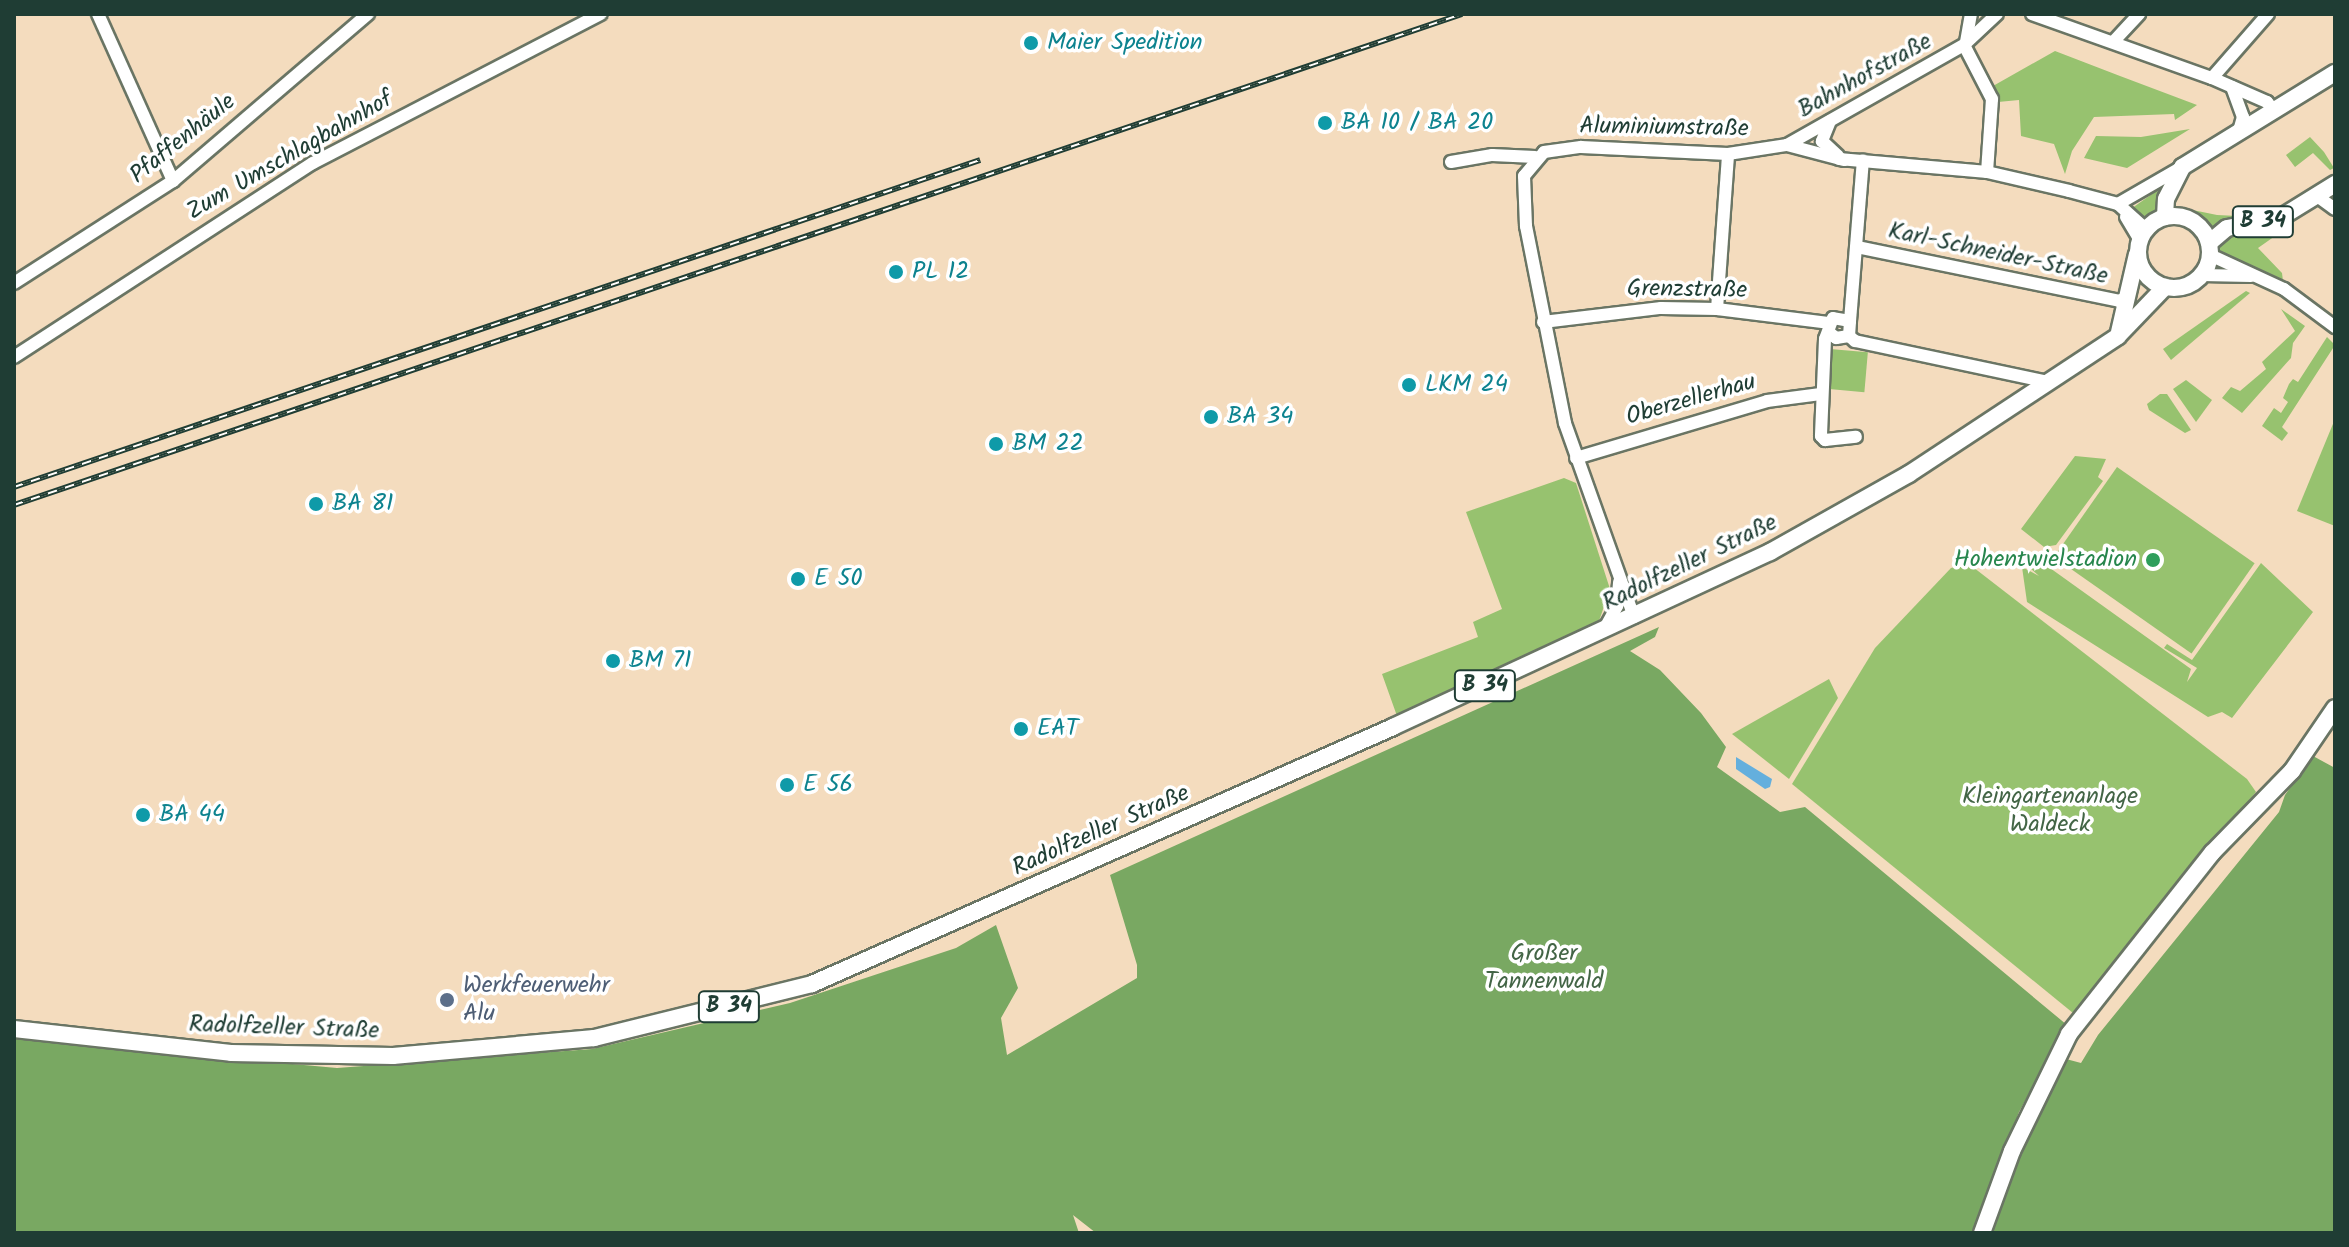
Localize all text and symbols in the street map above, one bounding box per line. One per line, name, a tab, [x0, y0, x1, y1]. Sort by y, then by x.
street label: Bahnhofstraße	[1793, 27, 1937, 125]
place label: Maier Spedition	[1047, 29, 1203, 57]
marker: Maier Spedition	[1022, 34, 1040, 52]
street label: Zum Umschlagbahnhof	[182, 85, 398, 227]
street label: Pfaffenhäule	[124, 88, 242, 190]
place label: BA 10 / BA 20	[1341, 109, 1493, 137]
street label: Aluminiumstraße	[1579, 112, 1749, 144]
marker: BA 10 / BA 20	[1316, 114, 1334, 132]
road number: B 34	[2231, 204, 2295, 240]
street label: Karl-Schneider-Straße	[1886, 217, 2110, 291]
place label: PL 12	[912, 258, 969, 286]
marker: PL 12	[887, 263, 905, 281]
street label: Grenzstraße	[1627, 275, 1747, 305]
street label: Oberzellerhau	[1623, 368, 1759, 432]
place label: LKM 24	[1425, 371, 1508, 399]
marker: LKM 24	[1400, 376, 1418, 394]
place label: BA 34	[1227, 403, 1293, 431]
marker: BA 34	[1202, 408, 1220, 426]
place label: BM 22	[1012, 430, 1084, 458]
marker: BM 22	[987, 435, 1005, 453]
place label: BA 81	[332, 490, 393, 518]
marker: BA 81	[307, 495, 325, 513]
street label: Radolfzeller Straße	[1598, 508, 1782, 618]
place label: Hohentwielstadion	[1954, 546, 2137, 574]
marker: Hohentwielstadion	[2144, 551, 2162, 569]
place label: E 50	[814, 565, 863, 593]
marker: E 50	[789, 570, 807, 588]
place label: BM 71	[629, 647, 691, 675]
marker: BM 71	[604, 652, 622, 670]
road number: B 34	[1453, 668, 1517, 704]
place label: EAT	[1037, 715, 1078, 743]
marker: EAT	[1012, 720, 1030, 738]
place label: E 56	[803, 771, 853, 799]
marker: E 56	[778, 776, 796, 794]
street label: Radolfzeller Straße	[1008, 779, 1194, 883]
park label: Kleingartenanlage Waldeck	[1962, 783, 2138, 839]
place label: BA 44	[159, 801, 225, 829]
marker: BA 44	[134, 806, 152, 824]
park label: Großer Tannenwald	[1485, 940, 1603, 996]
place label: Werkfeuerwehr Alu	[463, 972, 610, 1028]
road number: B 34	[697, 989, 761, 1025]
marker: Werkfeuerwehr Alu	[438, 991, 456, 1009]
street label: Radolfzeller Straße	[188, 1010, 380, 1046]

